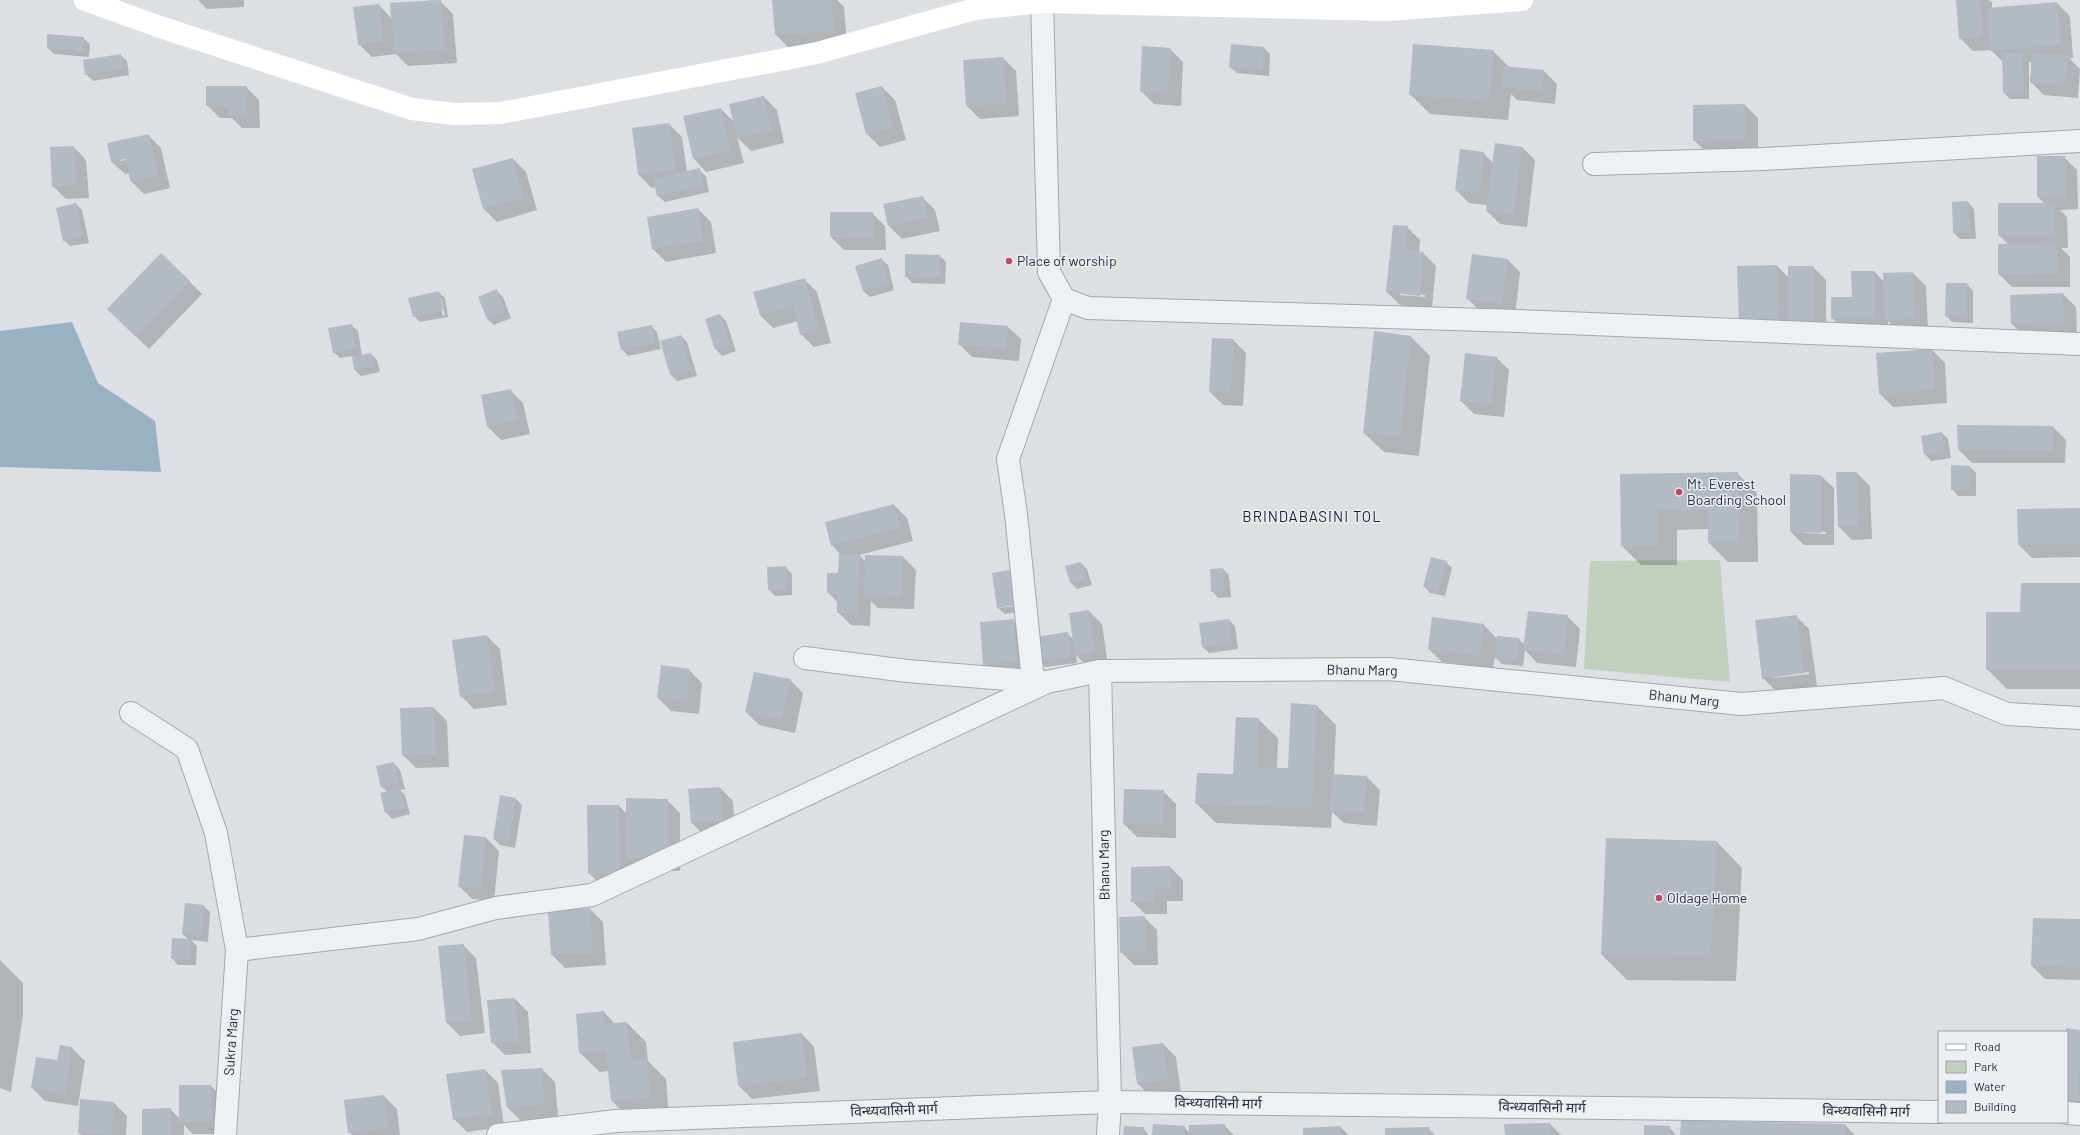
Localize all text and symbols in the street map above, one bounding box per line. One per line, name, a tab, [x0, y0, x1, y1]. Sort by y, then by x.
place label: Place of worship	[1017, 252, 1117, 269]
marker: Place of worship	[1004, 256, 1014, 266]
place label: Mt. Everest Boarding School	[1687, 475, 1786, 508]
marker: Mt. Everest Boarding School	[1674, 487, 1684, 497]
district label: BRINDABASINI TOL	[1242, 507, 1382, 525]
street label: Bhanu Marg	[1326, 660, 1398, 679]
street label: Bhanu Marg	[1648, 685, 1720, 710]
street label: Bhanu Marg	[1094, 829, 1113, 901]
place label: Oldage Home	[1667, 889, 1747, 906]
marker: Oldage Home	[1654, 893, 1664, 903]
street label: Sukra Marg	[220, 1008, 241, 1076]
legend	[1938, 1031, 2068, 1123]
text: Road	[1974, 1039, 2001, 1053]
text: Park	[1974, 1059, 1998, 1073]
text: Water	[1974, 1079, 2006, 1093]
street label: विन्ध्यवासिनी मार्ग	[1174, 1093, 1263, 1112]
street label: विन्ध्यवासिनी मार्ग	[1498, 1097, 1587, 1116]
street label: विन्ध्यवासिनी मार्ग	[850, 1099, 939, 1120]
text: Building	[1974, 1099, 2016, 1113]
street label: विन्ध्यवासिनी मार्ग	[1822, 1101, 1911, 1120]

